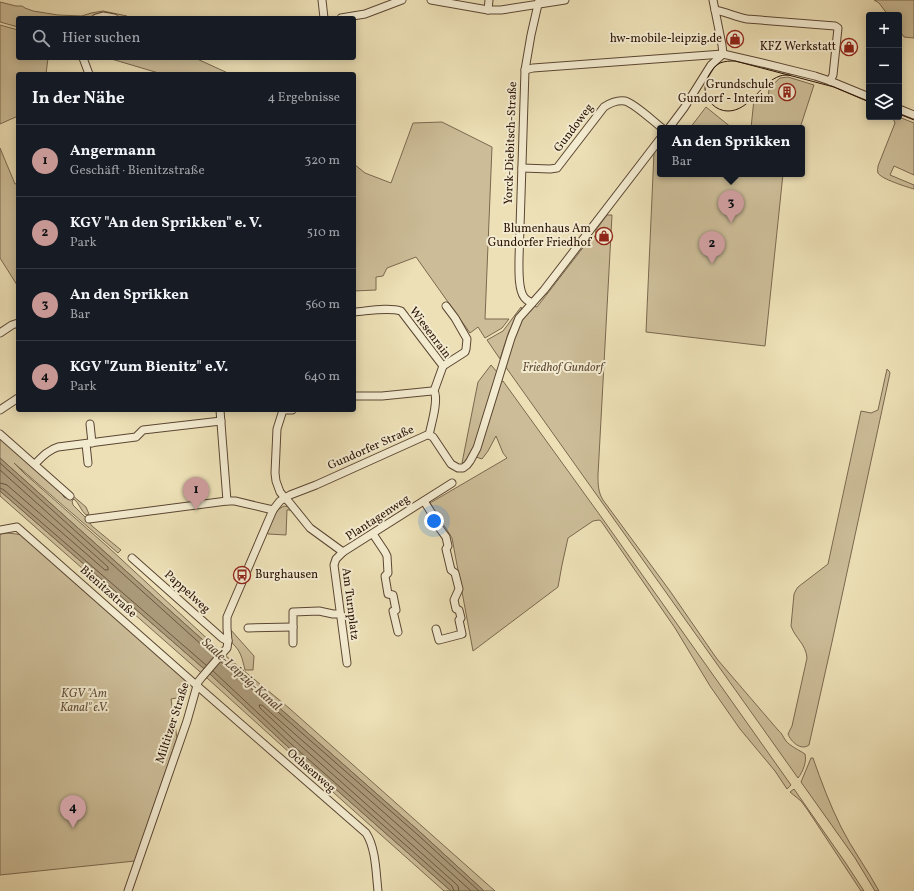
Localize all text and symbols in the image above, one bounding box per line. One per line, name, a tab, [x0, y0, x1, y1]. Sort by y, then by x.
map controls	[866, 12, 902, 120]
button: +	[866, 12, 902, 48]
search box	[16, 16, 356, 60]
icon: search	[30, 27, 52, 49]
text: Hier suchen	[62, 28, 140, 49]
shop icon: hw-mobile-leipzig.de	[725, 29, 745, 49]
place label: hw-mobile-leipzig.de	[610, 31, 722, 47]
shop icon: KFZ Werkstatt	[839, 37, 859, 57]
place label: KFZ Werkstatt	[760, 39, 836, 55]
button: −	[866, 48, 902, 84]
place label: Grundschule Gundorf - Interim	[678, 77, 774, 107]
street label: Yorck-Diebitsch-Straße	[501, 81, 521, 205]
building icon: Grundschule Gundorf - Interim	[777, 82, 797, 102]
button: layers	[866, 84, 902, 120]
text: In der Nähe	[32, 87, 125, 110]
text: 4 Ergebnisse	[267, 89, 340, 107]
street label: Gundoweg	[551, 101, 597, 155]
popup	[657, 125, 805, 177]
text: An den Sprikken	[672, 132, 790, 153]
text: Angermann	[70, 141, 156, 162]
text: 1	[42, 152, 48, 170]
text: 320 m	[305, 152, 340, 170]
text: Bar	[672, 153, 692, 171]
text: Geschäft · Bienitzstraße	[70, 162, 205, 180]
pin: 3	[718, 190, 744, 223]
text: KGV "An den Sprikken" e. V.	[70, 213, 262, 234]
place label: Blumenhaus Am Gundorfer Friedhof	[488, 221, 593, 251]
text: 2	[42, 224, 48, 242]
text: 510 m	[307, 224, 340, 242]
shop icon: Blumenhaus Am Gundorfer Friedhof	[594, 226, 614, 246]
pin: 2	[699, 231, 725, 264]
text: Park	[70, 234, 97, 252]
text: An den Sprikken	[70, 285, 189, 306]
text: 3	[42, 296, 48, 314]
text: 560 m	[305, 296, 340, 314]
street label: Wiesenrain	[405, 304, 455, 362]
text: Bar	[70, 306, 90, 324]
text: KGV "Zum Bienitz" e.V.	[70, 357, 228, 378]
park label: Friedhof Gundorf	[523, 360, 606, 376]
text: 4	[41, 368, 49, 386]
text: 640 m	[304, 368, 340, 386]
text: Park	[70, 378, 97, 396]
street label: Gundorfer Straße	[325, 422, 417, 474]
pin: 1	[183, 477, 209, 510]
street label: Plantagenweg	[343, 491, 413, 545]
your location	[424, 511, 444, 531]
street label: Bienitzstraße	[76, 562, 140, 622]
bus stop icon: Burghausen	[232, 565, 252, 585]
street label: Pappelweg	[160, 567, 214, 617]
place label: Burghausen	[255, 567, 318, 583]
street label: Am Turnplatz	[338, 567, 362, 641]
water label: Saale-Leipzig-Kanal	[197, 634, 285, 716]
street label: Miltitzer Straße	[152, 680, 194, 766]
park label: KGV "Am Kanal" e.V.	[60, 686, 108, 716]
street label: Ochsenweg	[283, 745, 339, 797]
pin: 4	[60, 795, 86, 828]

